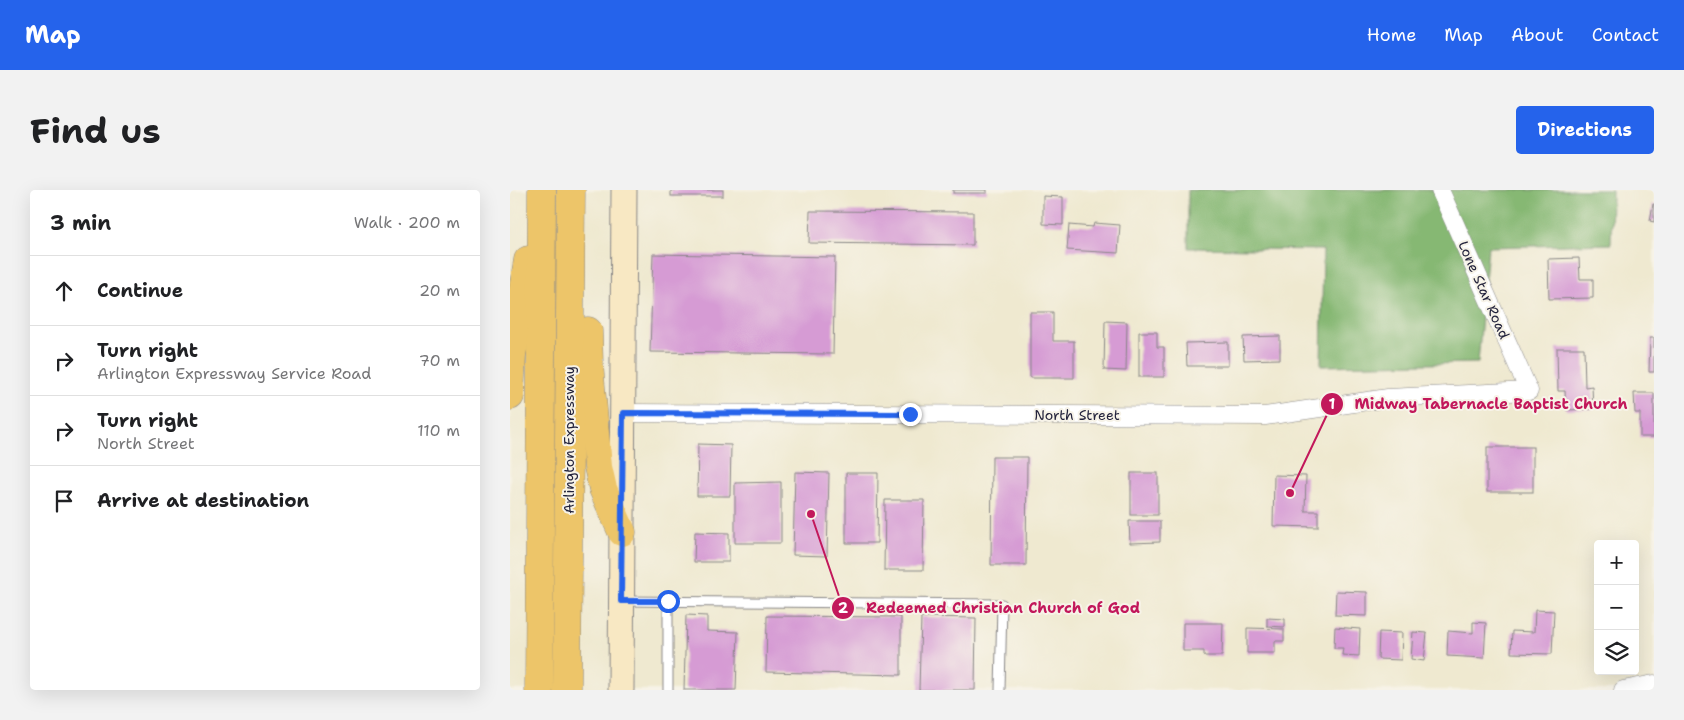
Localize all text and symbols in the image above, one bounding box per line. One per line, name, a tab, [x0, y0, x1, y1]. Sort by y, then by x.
text: Map	[25, 19, 81, 51]
text: Home	[1367, 23, 1416, 47]
text: Map	[1444, 23, 1483, 47]
text: About	[1511, 23, 1564, 47]
text: Contact	[1592, 23, 1659, 47]
button: Directions	[1516, 106, 1654, 154]
text: Find us	[30, 107, 161, 154]
text: 3 min	[50, 209, 111, 237]
text: Walk · 200 m	[354, 212, 460, 233]
street label: Lone Star Road	[1454, 238, 1514, 342]
icon: ahead	[50, 277, 78, 305]
text: Continue	[97, 278, 183, 303]
text: 20 m	[419, 280, 460, 301]
text: Turn right	[97, 338, 198, 363]
icon: right	[50, 347, 78, 375]
text: 70 m	[419, 350, 460, 371]
text: Arlington Expressway Service Road	[97, 363, 371, 384]
street label: Arlington Expressway	[560, 366, 578, 514]
callout: Midway Tabernacle Baptist Church	[1320, 389, 1638, 419]
text: 1	[1329, 394, 1336, 414]
text: Midway Tabernacle Baptist Church	[1354, 394, 1628, 414]
route end	[899, 403, 922, 426]
street label: North Street	[1034, 406, 1120, 424]
text: Turn right	[97, 408, 198, 433]
icon: right	[50, 417, 78, 445]
text: 110 m	[417, 420, 460, 441]
text: North Street	[97, 433, 195, 454]
icon: arrive	[50, 487, 78, 515]
text: Arrive at destination	[97, 488, 309, 513]
map controls	[1594, 540, 1639, 675]
button: +	[1594, 540, 1639, 585]
button: −	[1594, 585, 1639, 630]
route start	[657, 590, 680, 613]
callout: Redeemed Christian Church of God	[831, 593, 1150, 623]
text: 2	[838, 598, 849, 618]
text: Redeemed Christian Church of God	[866, 598, 1140, 618]
button: layers	[1594, 630, 1639, 675]

